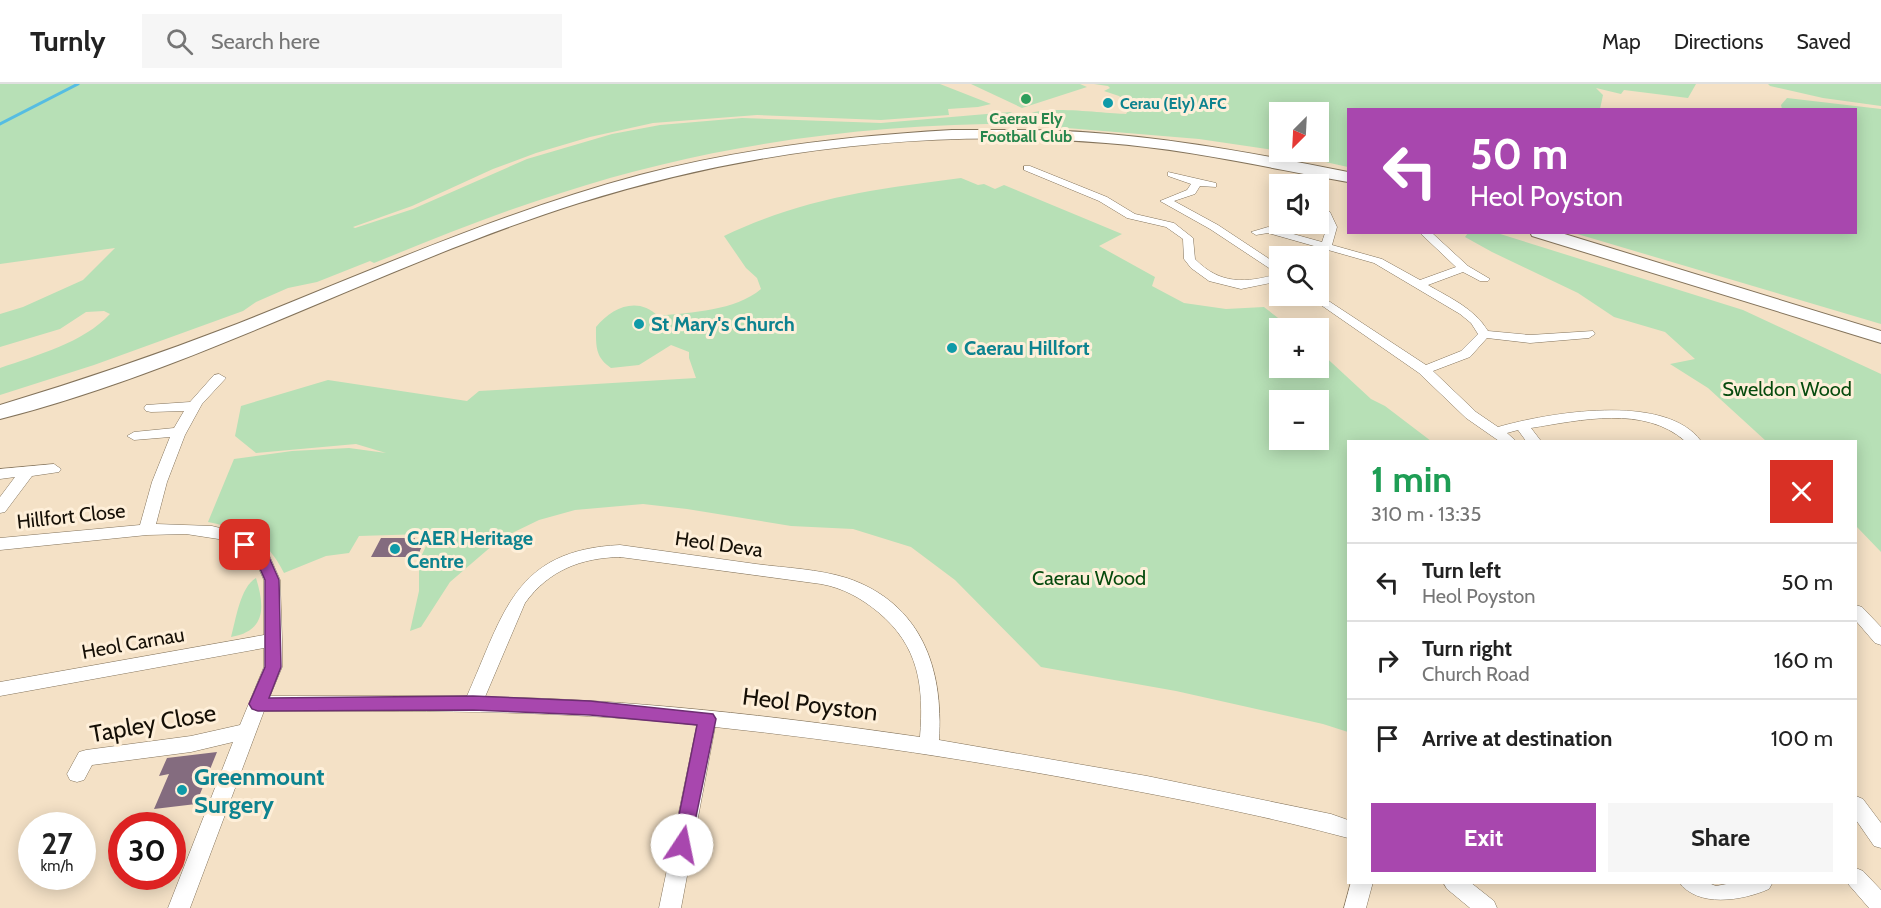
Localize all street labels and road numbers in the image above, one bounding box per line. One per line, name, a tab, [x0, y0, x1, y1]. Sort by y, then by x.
street label: Hillfort Close	[16, 498, 126, 534]
street label: Heol Deva	[674, 526, 765, 562]
street label: Heol Carnau	[80, 622, 186, 664]
street label: Heol Poyston	[741, 681, 879, 727]
street label: Tapley Close	[88, 698, 218, 748]

